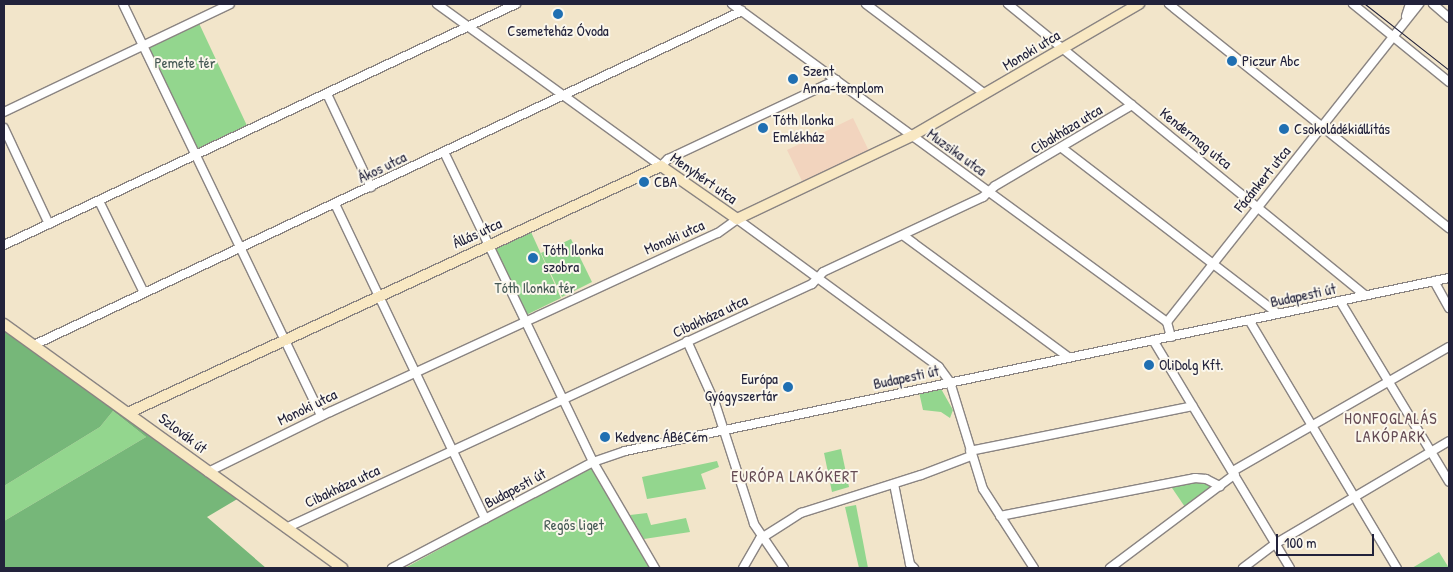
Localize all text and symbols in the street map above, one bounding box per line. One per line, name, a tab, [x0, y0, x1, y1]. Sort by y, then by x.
marker: Csemeteház Óvoda	[552, 8, 564, 20]
place label: Csemeteház Óvoda	[507, 22, 609, 40]
street label: Monoki utca	[999, 26, 1063, 74]
place label: Piczur Abc	[1242, 52, 1299, 70]
park label: Pemete tér	[155, 54, 215, 72]
marker: Piczur Abc	[1226, 55, 1238, 67]
place label: Szent Anna-templom	[803, 61, 884, 96]
marker: Szent Anna-templom	[787, 73, 799, 85]
street label: Cibakháza utca	[1027, 101, 1105, 157]
street label: Kendermag utca	[1156, 104, 1236, 172]
place label: Tóth Ilonka Emlékház	[773, 110, 833, 145]
place label: Csokoládékiállítás	[1294, 120, 1390, 138]
marker: Tóth Ilonka Emlékház	[757, 122, 769, 134]
marker: Csokoládékiállítás	[1278, 123, 1290, 135]
street label: Muzsika utca	[924, 124, 990, 180]
street label: Fácánkert utca	[1230, 142, 1294, 216]
street label: Ákos utca	[355, 148, 409, 186]
street label: Menyhért utca	[667, 148, 741, 208]
place label: CBA	[654, 173, 677, 191]
marker: CBA	[638, 176, 650, 188]
street label: Állás utca	[450, 214, 504, 252]
street label: Monoki utca	[641, 216, 707, 258]
place label: Tóth Ilonka szobra	[543, 240, 603, 275]
marker: Tóth Ilonka szobra	[527, 252, 539, 264]
park label: Tóth Ilonka tér	[495, 279, 575, 297]
street label: Budapesti út	[1269, 279, 1337, 311]
street label: Cibakháza utca	[670, 291, 750, 341]
place label: OliDolg Kft.	[1159, 356, 1224, 374]
marker: OliDolg Kft.	[1143, 359, 1155, 371]
street label: Budapesti út	[872, 361, 940, 393]
place label: Európa Gyógyszertár	[705, 369, 778, 404]
marker: Európa Gyógyszertár	[782, 381, 794, 393]
street label: Monoki utca	[274, 385, 340, 429]
district label: HONFOGLALÁS LAKÓPARK	[1343, 408, 1439, 446]
street label: Szlovák út	[155, 409, 211, 457]
place label: Kedvenc ÁBéCém	[615, 428, 708, 446]
marker: Kedvenc ÁBéCém	[599, 431, 611, 443]
street label: Cibakháza utca	[302, 461, 382, 511]
street label: Budapesti út	[481, 464, 549, 512]
district label: EURÓPA LAKÓKERT	[729, 466, 861, 486]
park label: Regős liget	[544, 516, 604, 534]
scale bar	[1278, 524, 1376, 556]
text: 100 m	[1284, 532, 1317, 553]

